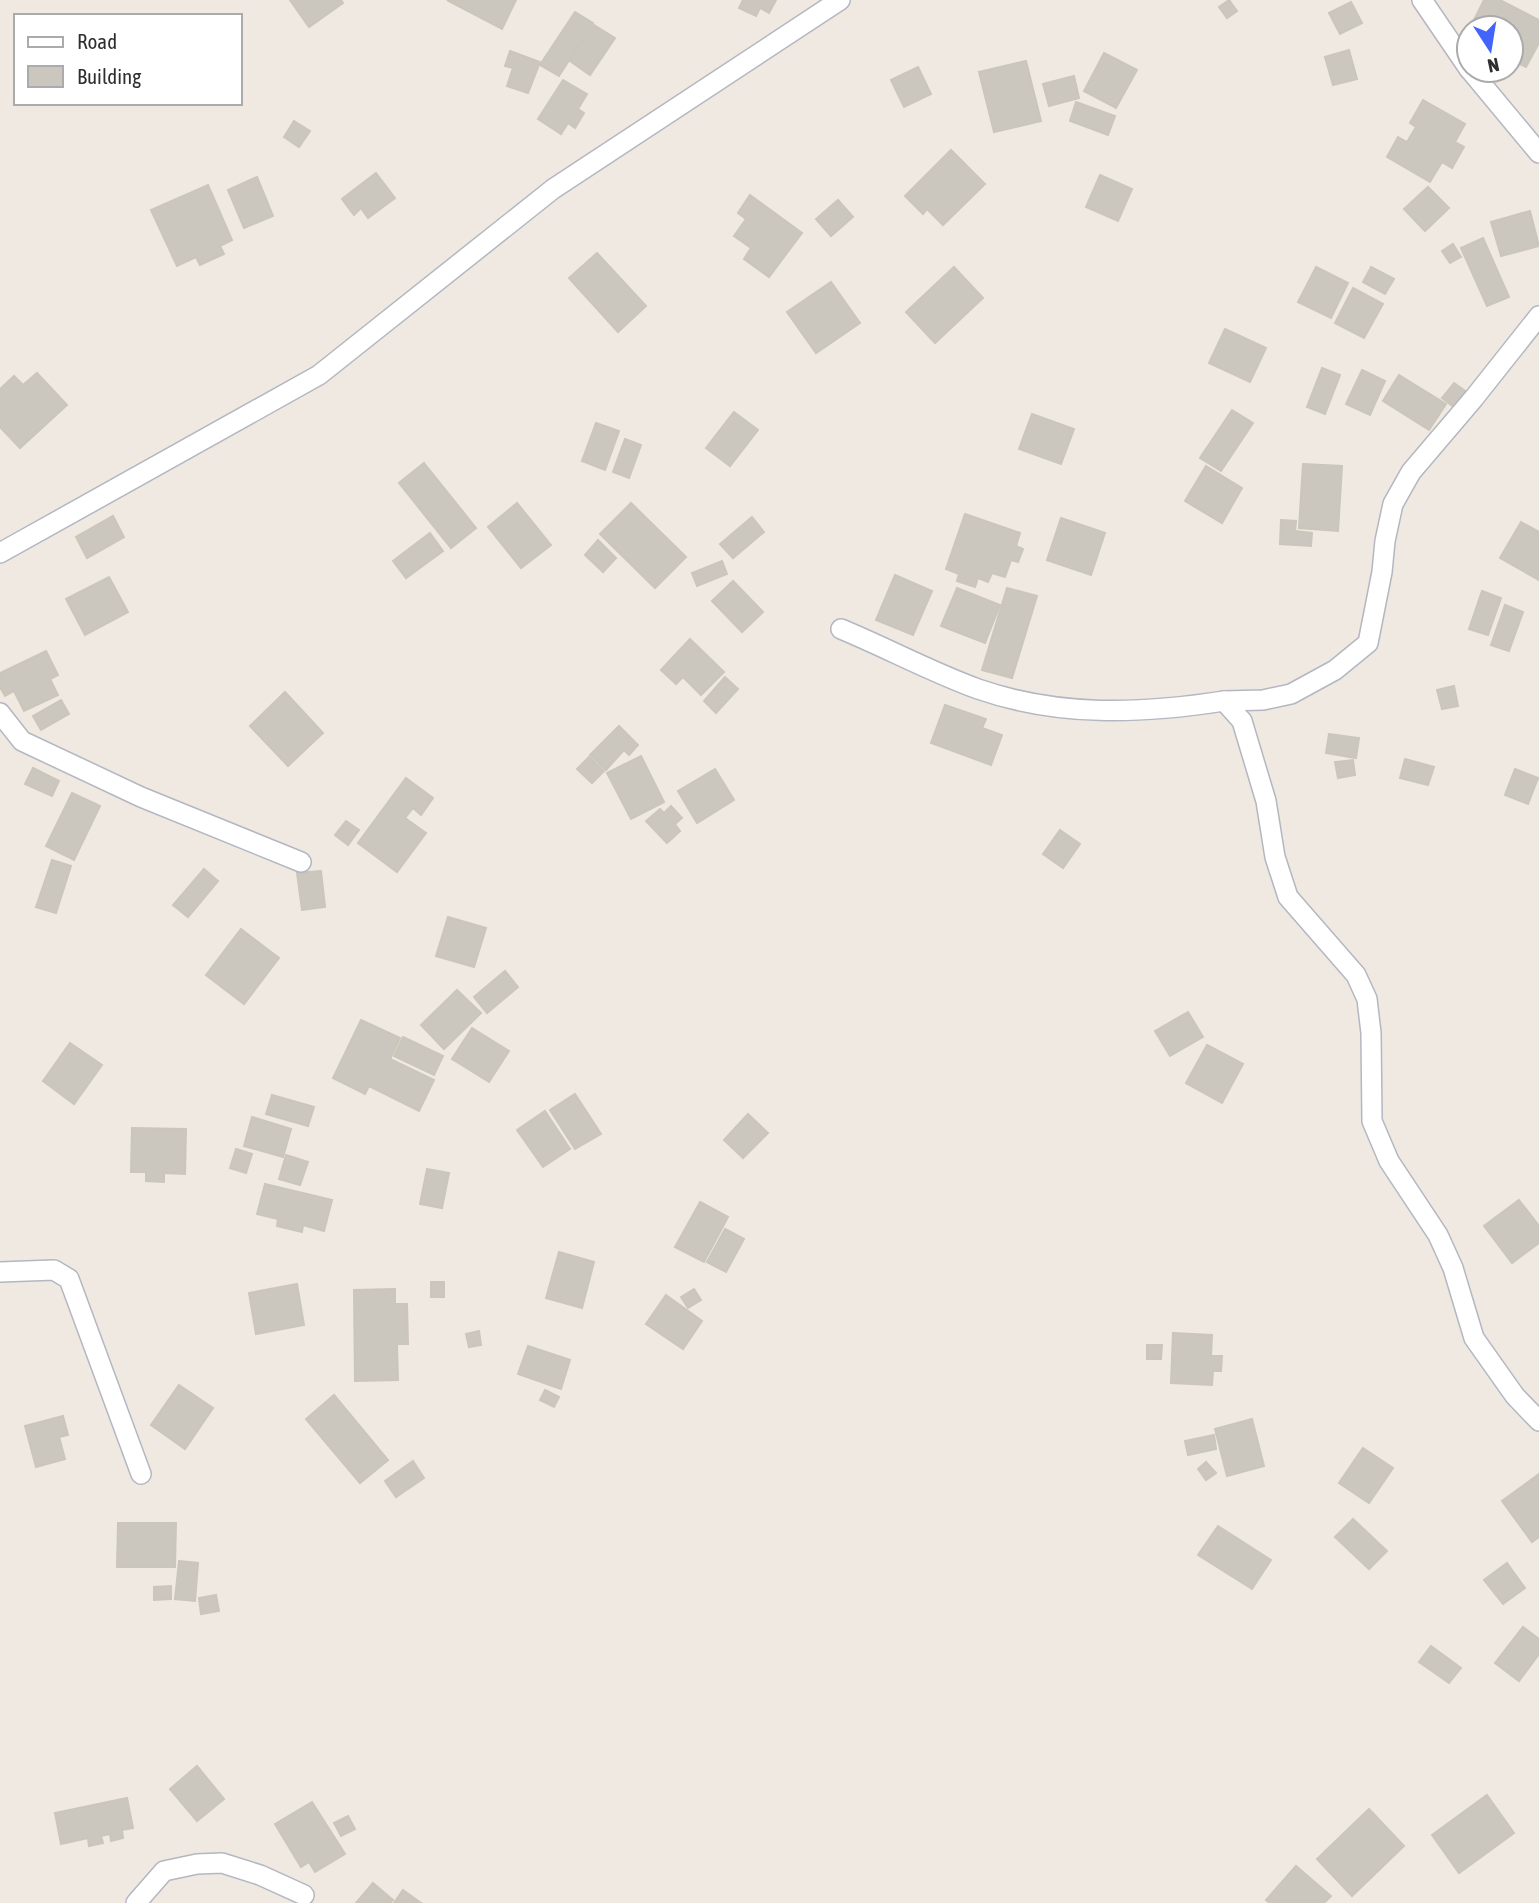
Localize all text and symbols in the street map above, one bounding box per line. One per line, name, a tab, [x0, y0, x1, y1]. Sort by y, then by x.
legend	[14, 14, 242, 105]
north arrow	[1455, 14, 1525, 84]
text: Road	[77, 29, 117, 53]
text: N	[1486, 54, 1501, 78]
text: Building	[77, 64, 141, 88]

